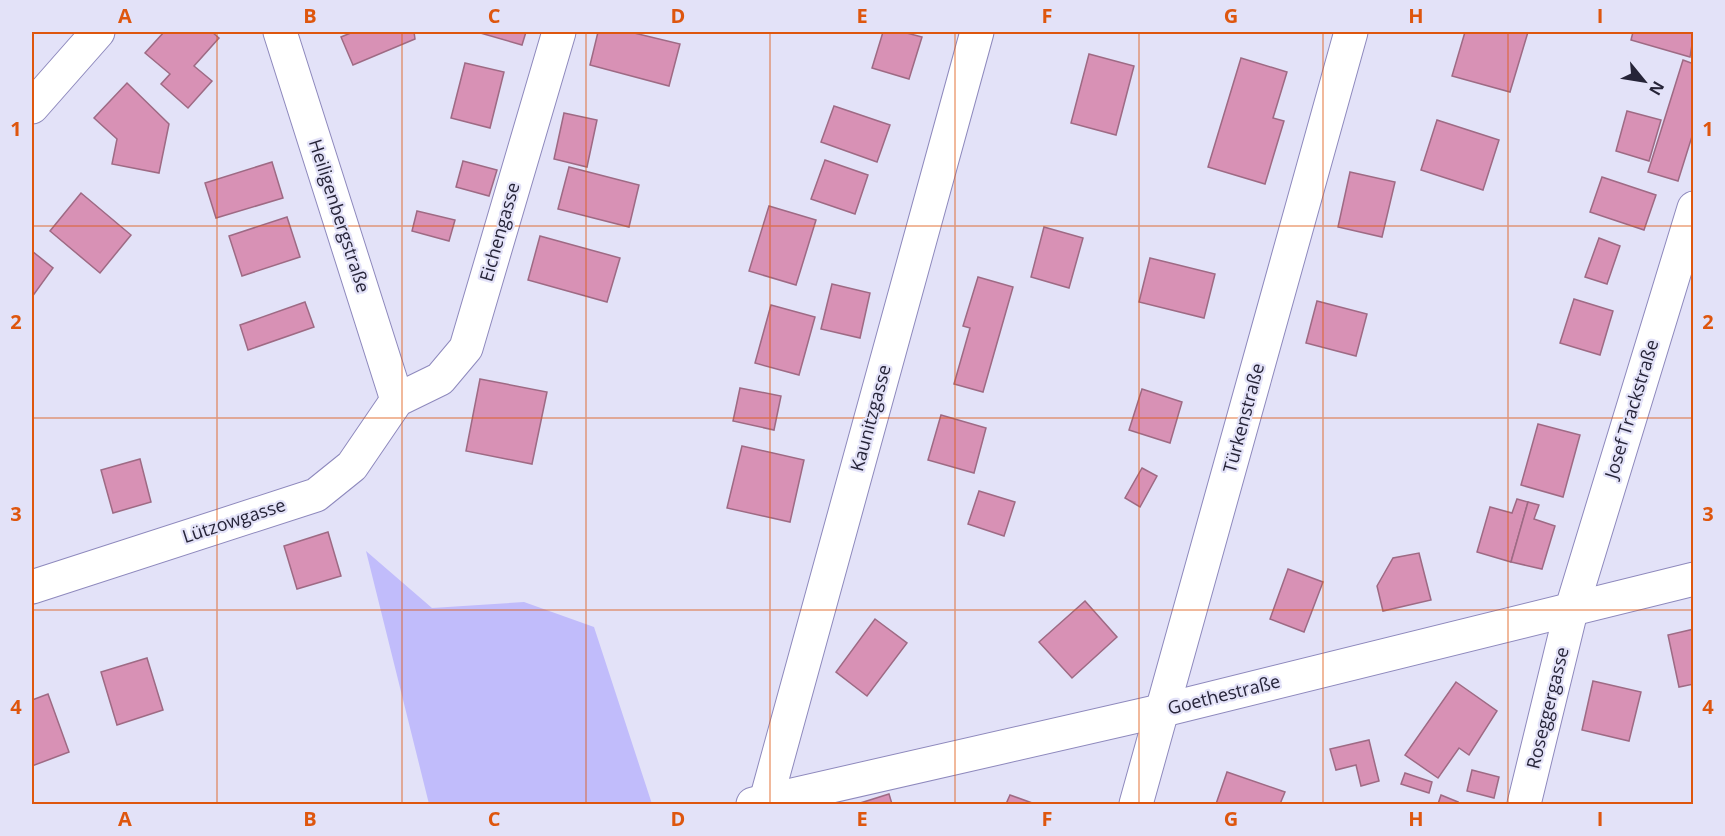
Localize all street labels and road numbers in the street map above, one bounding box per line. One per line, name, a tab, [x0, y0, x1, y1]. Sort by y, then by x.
street label: Heiligenbergstraße	[304, 136, 376, 295]
street label: Eichengasse	[473, 179, 525, 284]
street label: Josef Trackstraße	[1598, 336, 1664, 483]
street label: Türkenstraße	[1217, 360, 1269, 475]
street label: Kaunitzgasse	[844, 362, 896, 474]
street label: Lützowgasse	[179, 492, 288, 548]
street label: Roseggergasse	[1520, 644, 1574, 771]
street label: Goethestraße	[1165, 668, 1283, 720]

